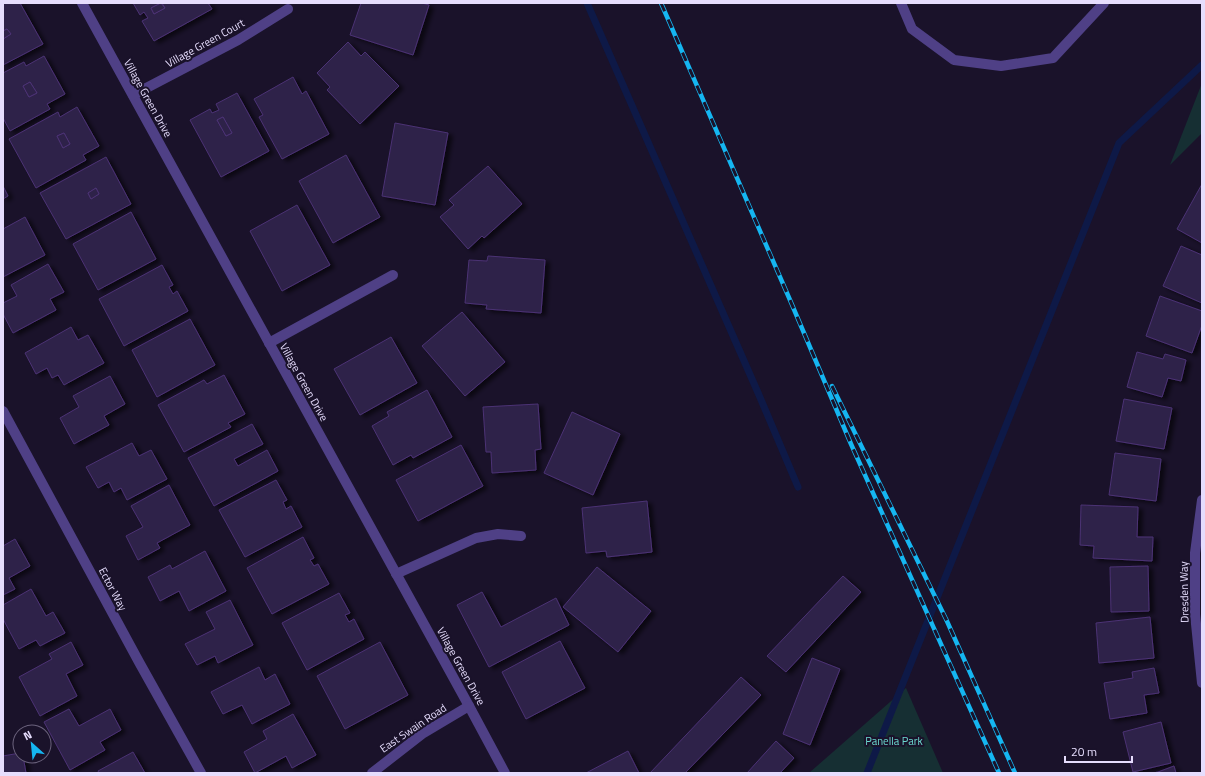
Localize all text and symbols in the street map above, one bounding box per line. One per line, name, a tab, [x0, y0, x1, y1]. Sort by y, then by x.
street label: Village Green Court	[163, 15, 248, 71]
street label: Village Green Drive	[120, 56, 176, 140]
street label: Village Green Drive	[276, 340, 332, 424]
street label: Dresden Way	[1175, 560, 1193, 623]
street label: Ector Way	[95, 564, 131, 614]
street label: Village Green Drive	[433, 624, 489, 708]
street label: East Swain Road	[377, 700, 450, 756]
north arrow	[12, 724, 52, 764]
text: N	[20, 726, 34, 744]
park label: Panella Park	[865, 733, 923, 749]
scale bar	[1065, 738, 1132, 764]
text: 20 m	[1071, 742, 1097, 761]

